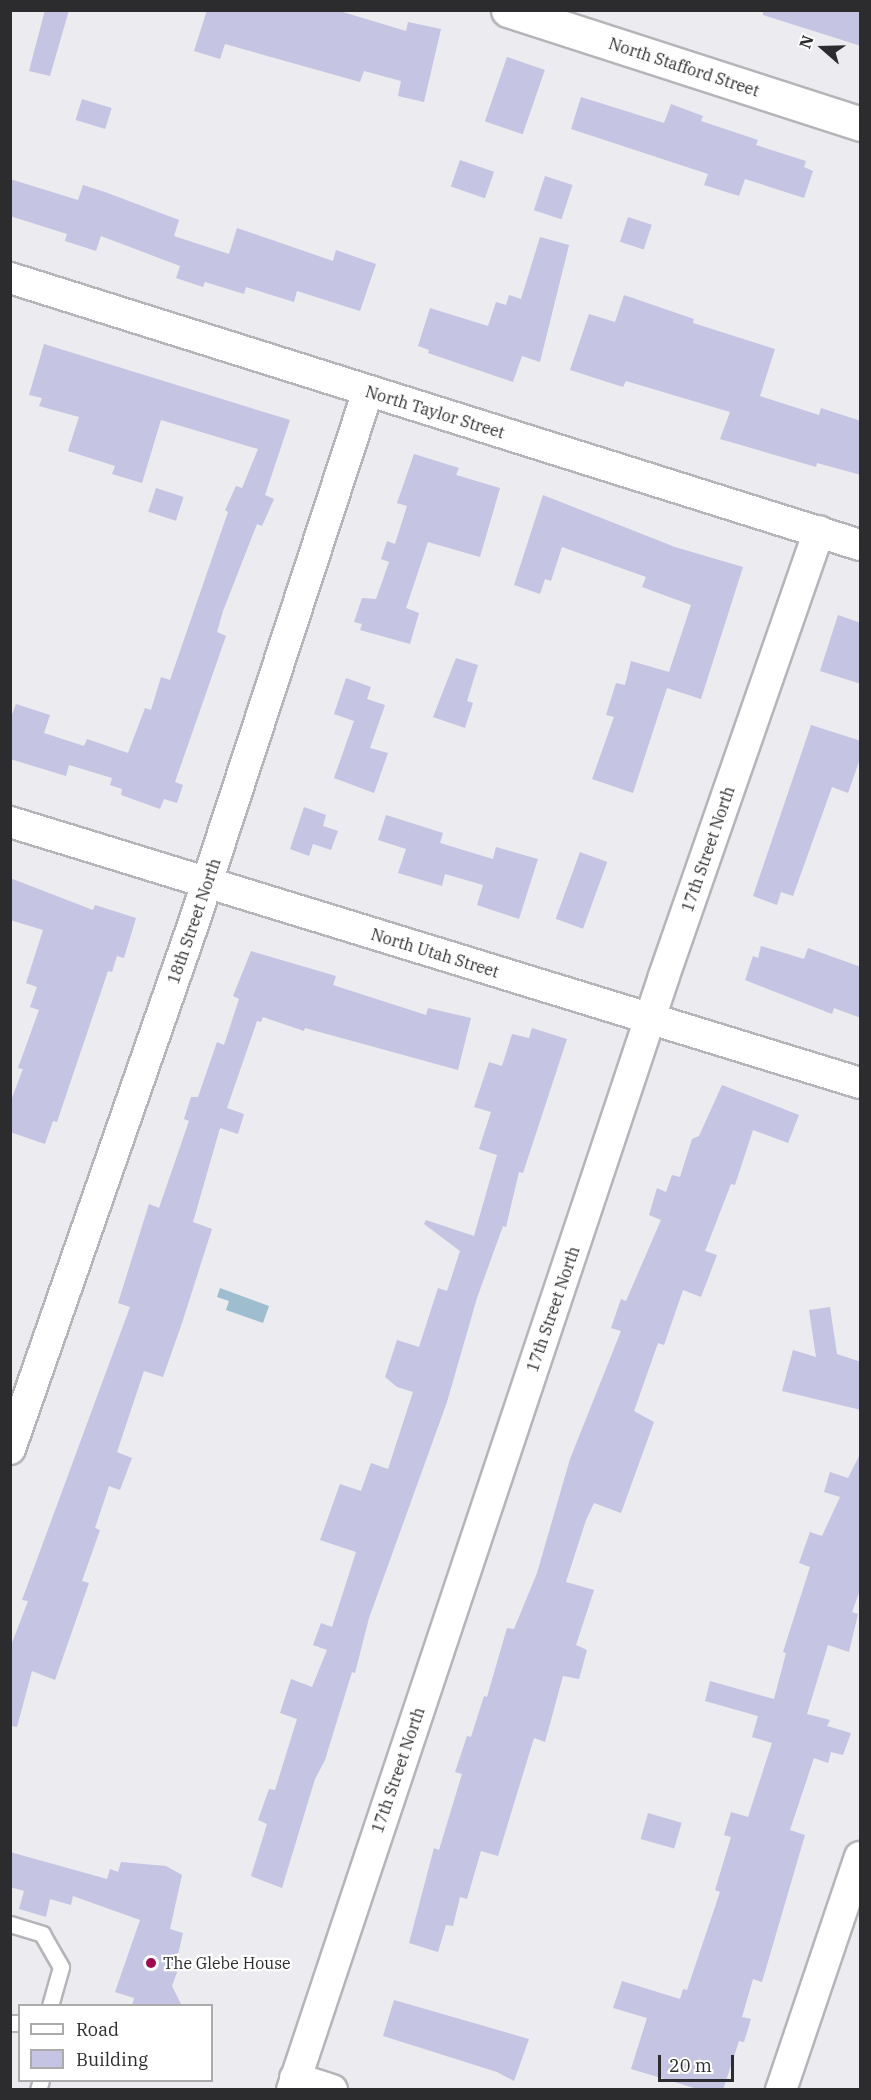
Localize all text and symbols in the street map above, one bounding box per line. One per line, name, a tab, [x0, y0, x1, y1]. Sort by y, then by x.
north arrow	[793, 18, 853, 78]
text: N	[795, 32, 818, 51]
street label: North Stafford Street	[606, 34, 762, 100]
street label: North Taylor Street	[363, 382, 507, 442]
street label: 17th Street North	[678, 784, 738, 914]
street label: 18th Street North	[164, 856, 224, 986]
street label: North Utah Street	[369, 924, 501, 982]
street label: 17th Street North	[523, 1244, 583, 1374]
street label: 17th Street North	[368, 1705, 428, 1835]
place label: The Glebe House	[163, 1953, 291, 1973]
marker: The Glebe House	[144, 1956, 158, 1970]
legend	[18, 2004, 213, 2082]
text: Road	[76, 2018, 119, 2041]
scale bar	[661, 2043, 738, 2081]
text: Building	[76, 2048, 148, 2071]
text: 20 m	[669, 2054, 712, 2077]

